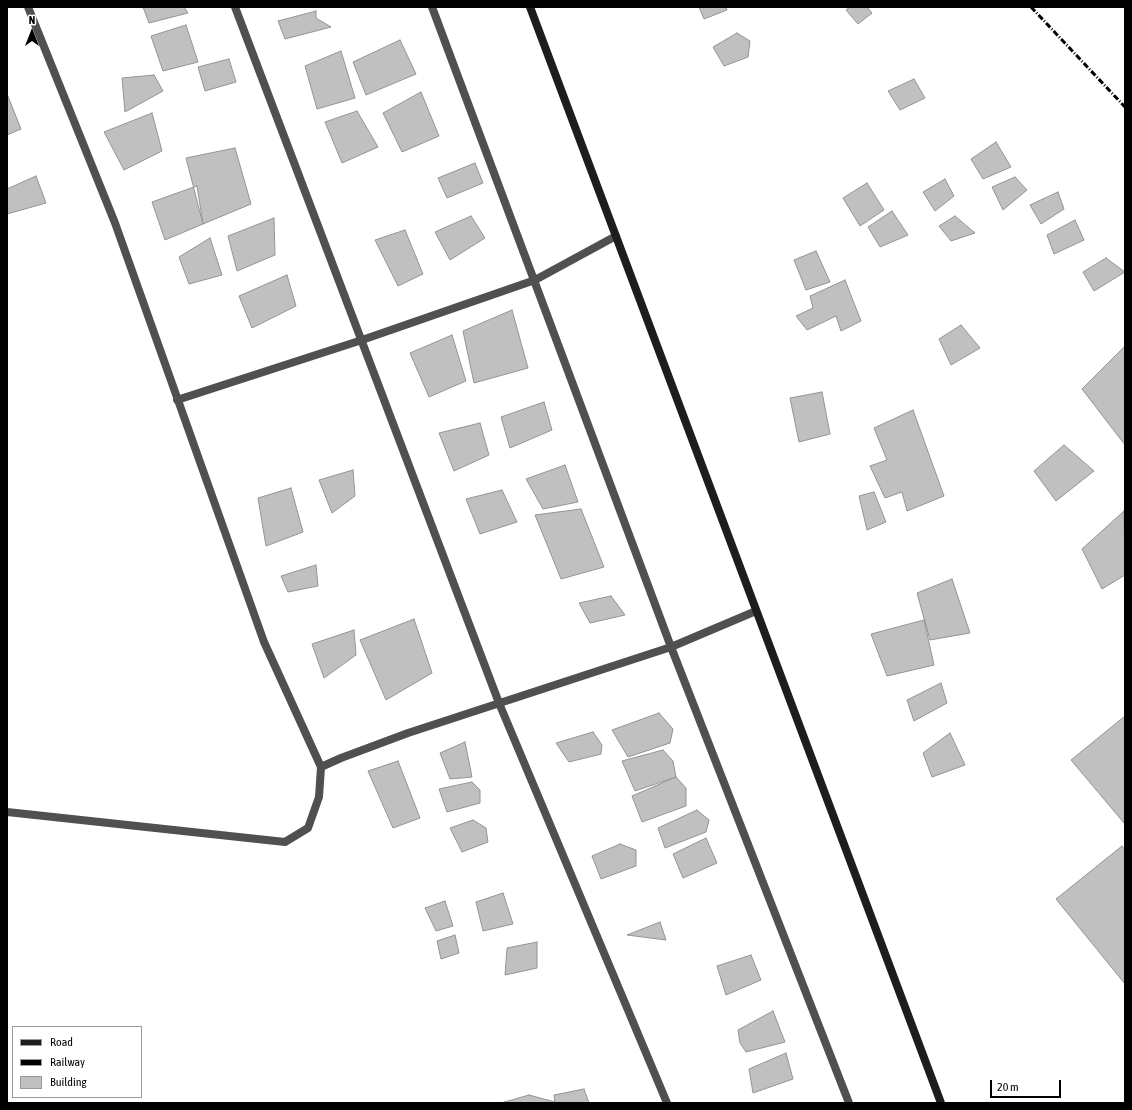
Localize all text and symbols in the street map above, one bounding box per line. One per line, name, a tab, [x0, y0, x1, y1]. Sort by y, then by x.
north arrow	[12, 12, 52, 52]
text: N	[29, 14, 35, 26]
legend	[12, 1026, 142, 1098]
text: Road	[50, 1035, 73, 1049]
text: Railway	[50, 1055, 85, 1069]
scale bar	[992, 1072, 1063, 1098]
text: Building	[50, 1075, 87, 1089]
text: 20 m	[997, 1080, 1019, 1094]

